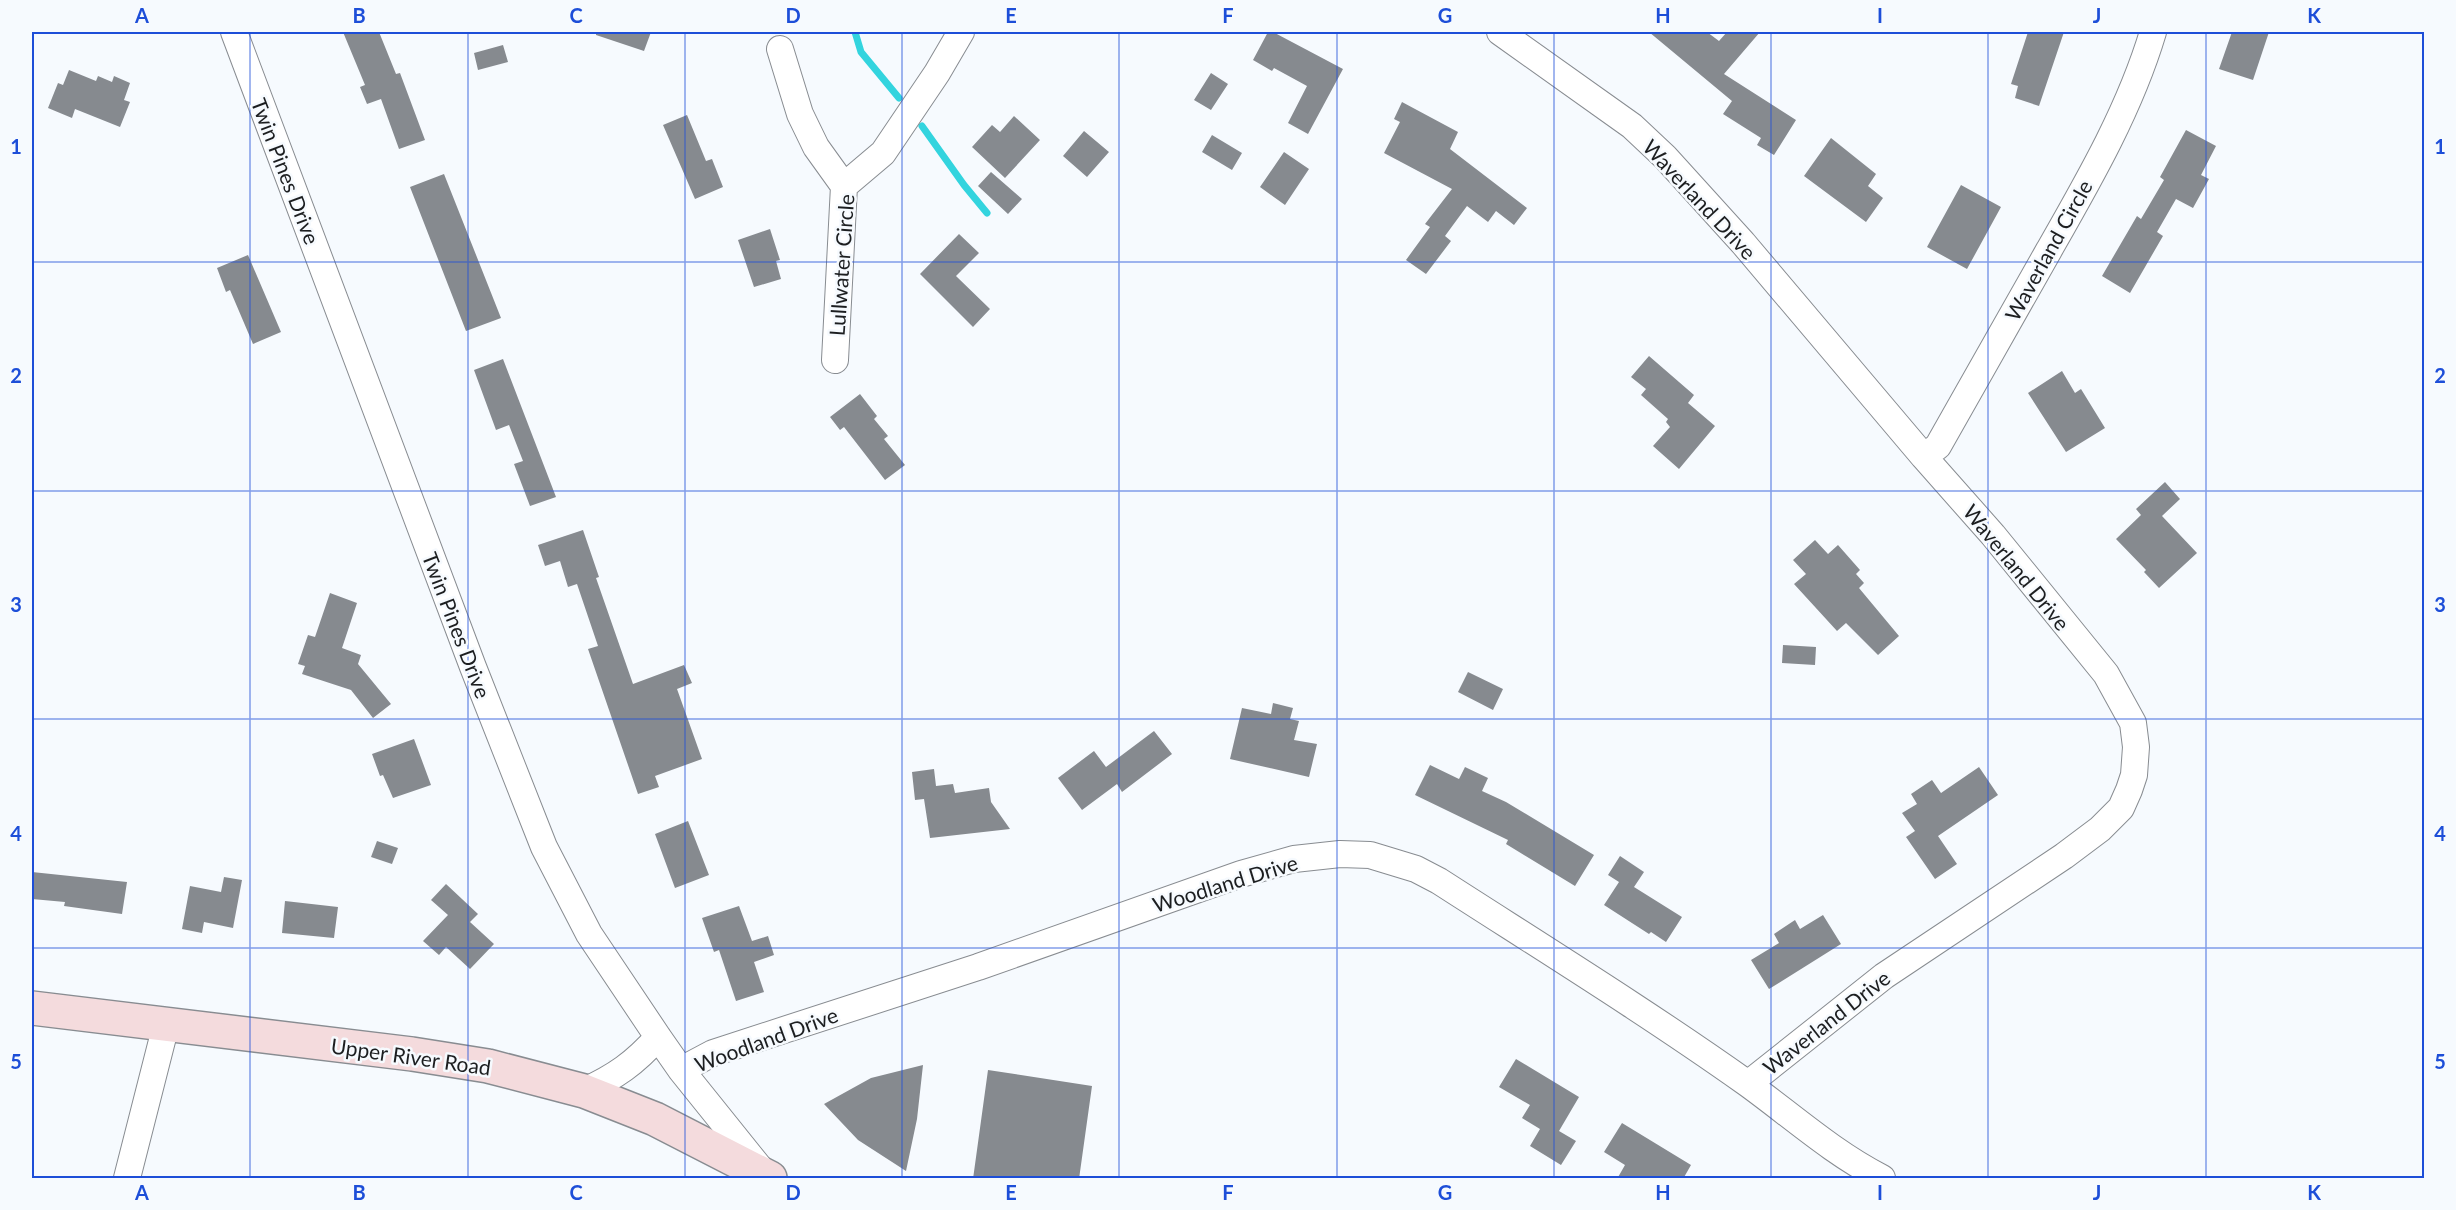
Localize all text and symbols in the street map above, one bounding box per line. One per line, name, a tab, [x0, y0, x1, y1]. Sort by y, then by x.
text: A	[134, 3, 149, 27]
text: B	[352, 3, 366, 27]
text: C	[569, 3, 583, 27]
text: D	[785, 3, 801, 27]
text: E	[1005, 3, 1017, 27]
text: F	[1222, 3, 1234, 27]
text: G	[1438, 3, 1452, 27]
text: H	[1655, 3, 1671, 27]
text: I	[1877, 3, 1883, 27]
text: J	[2093, 3, 2101, 27]
text: K	[2307, 3, 2321, 27]
street label: Twin Pines Drive	[247, 95, 325, 247]
text: 1	[10, 134, 22, 158]
street label: Waverland Drive	[1638, 134, 1762, 264]
text: 1	[2434, 134, 2446, 158]
street label: Waverland Circle	[1999, 175, 2097, 325]
street label: Lullwater Circle	[824, 193, 858, 337]
text: 2	[10, 363, 22, 387]
text: 2	[2434, 363, 2446, 387]
street label: Waverland Drive	[1959, 499, 2075, 635]
street label: Twin Pines Drive	[418, 549, 496, 701]
text: 3	[10, 592, 22, 616]
text: 3	[2434, 592, 2446, 616]
text: 4	[10, 821, 22, 845]
text: 4	[2434, 821, 2446, 845]
street label: Woodland Drive	[1149, 849, 1301, 917]
street label: Waverland Drive	[1757, 965, 1895, 1079]
street label: Woodland Drive	[691, 1002, 841, 1076]
street label: Upper River Road	[329, 1032, 493, 1080]
text: 5	[10, 1049, 22, 1073]
text: 5	[2434, 1049, 2446, 1073]
text: A	[134, 1180, 149, 1204]
text: B	[352, 1180, 366, 1204]
text: C	[569, 1180, 583, 1204]
text: D	[785, 1180, 801, 1204]
text: E	[1005, 1180, 1017, 1204]
text: F	[1222, 1180, 1234, 1204]
text: G	[1438, 1180, 1452, 1204]
text: H	[1655, 1180, 1671, 1204]
text: I	[1877, 1180, 1883, 1204]
text: J	[2093, 1180, 2101, 1204]
text: K	[2307, 1180, 2321, 1204]

